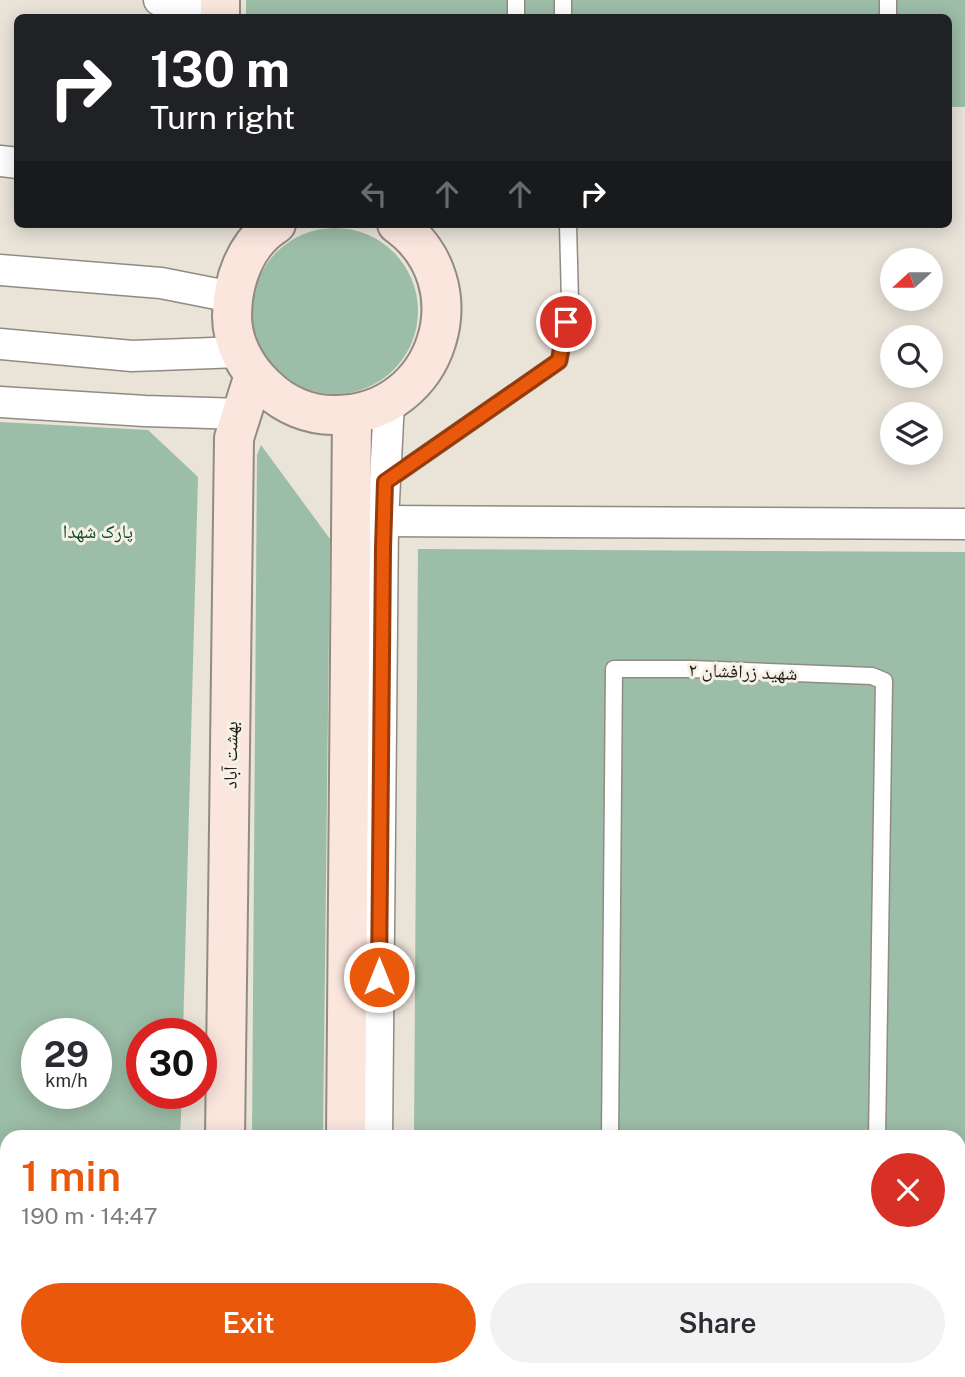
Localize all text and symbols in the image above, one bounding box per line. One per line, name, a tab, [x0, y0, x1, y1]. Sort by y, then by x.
text: 130 m	[150, 40, 290, 98]
icon: right	[35, 42, 126, 133]
text: Turn right	[150, 99, 295, 136]
icon: left	[355, 175, 393, 213]
icon: ahead	[428, 175, 466, 213]
icon: ahead	[501, 175, 539, 213]
icon: right	[574, 175, 612, 213]
north arrow	[880, 248, 943, 312]
map controls	[880, 248, 943, 465]
pin	[536, 292, 596, 352]
icon: arrive	[547, 303, 585, 341]
button: search	[880, 325, 943, 388]
button: layers	[880, 402, 943, 465]
park label: پارک شهدا	[63, 520, 133, 543]
street label: شهید زرافشان ۲	[688, 658, 798, 685]
street label: بهشت آباد	[218, 721, 243, 789]
position arrow	[342, 940, 416, 1014]
speed limit sign: 30	[126, 1018, 217, 1109]
text: 29	[44, 1034, 89, 1075]
text: km/h	[45, 1070, 88, 1091]
text: 1 min	[21, 1151, 121, 1200]
button: close	[871, 1153, 945, 1227]
text: 190 m · 14:47	[21, 1202, 158, 1229]
button: Exit	[21, 1283, 476, 1363]
button: Share	[490, 1283, 945, 1363]

